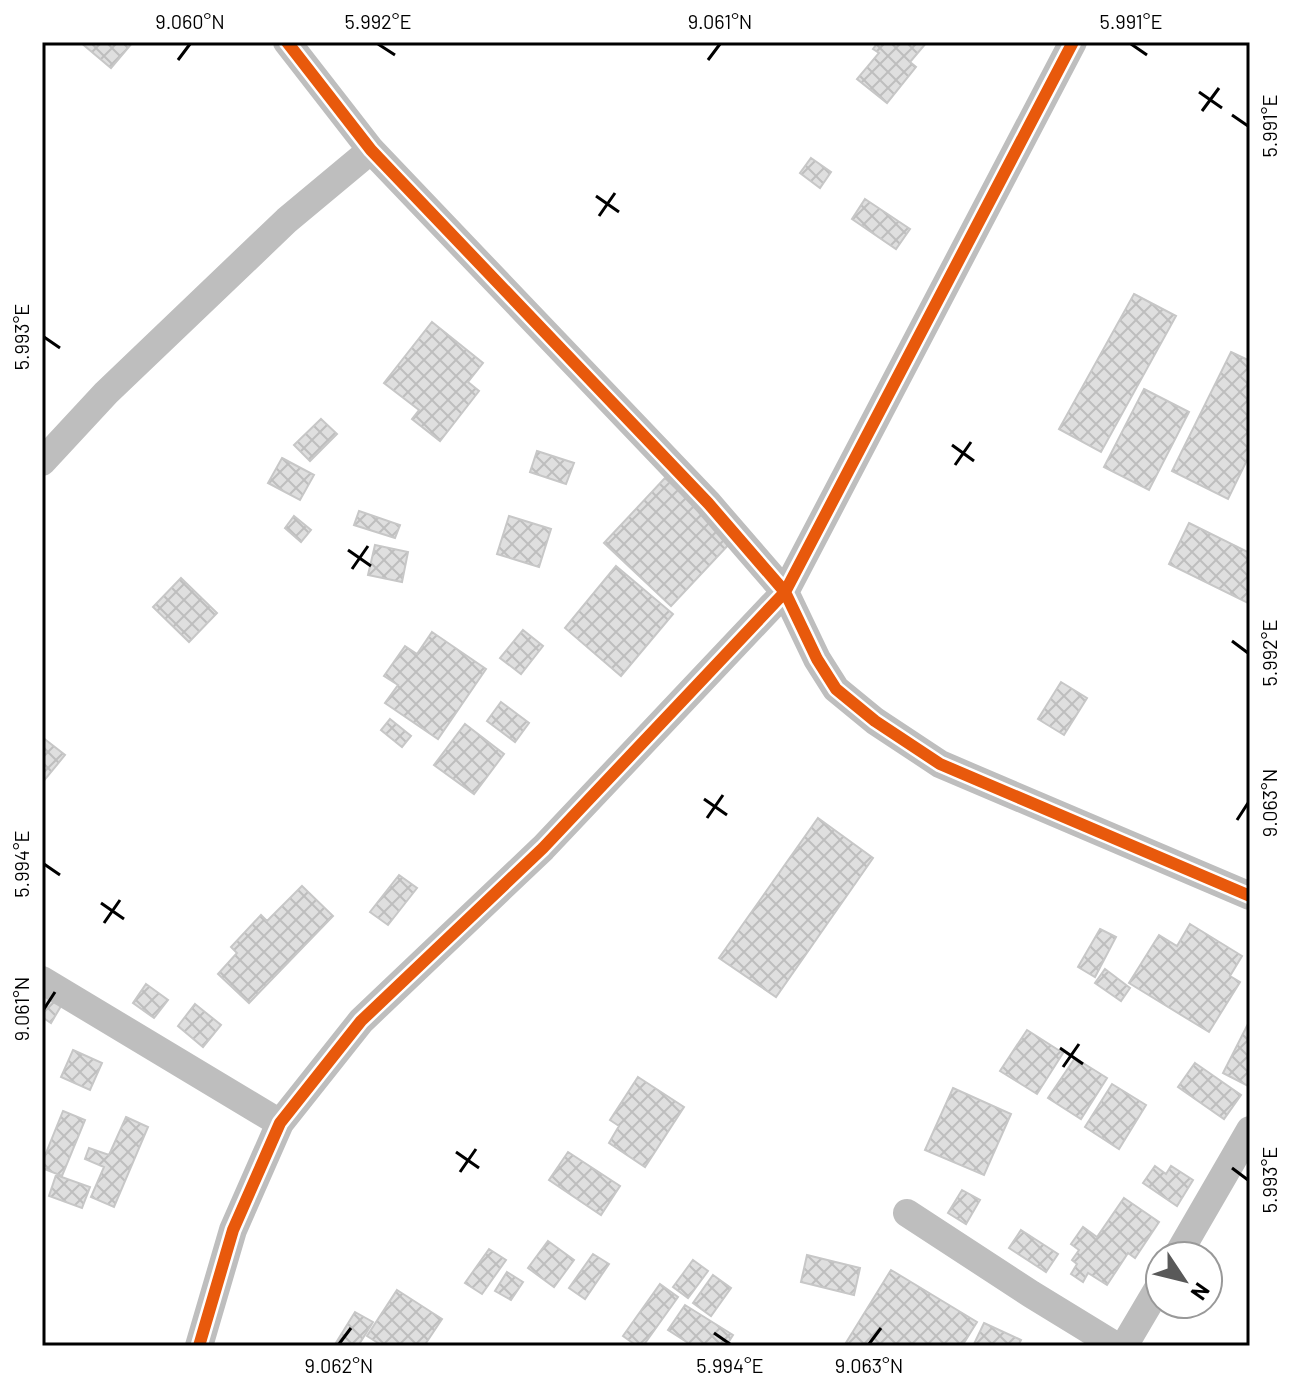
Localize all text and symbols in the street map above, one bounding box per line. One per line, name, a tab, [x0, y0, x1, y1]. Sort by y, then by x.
text: 9.060°N	[155, 9, 225, 33]
text: 5.992°E	[344, 9, 412, 33]
text: 9.061°N	[688, 9, 752, 33]
text: 5.991°E	[1100, 9, 1163, 33]
text: 5.991°E	[1257, 95, 1281, 158]
text: 5.993°E	[9, 304, 33, 370]
text: 5.992°E	[1257, 619, 1281, 687]
text: 9.063°N	[1257, 769, 1281, 837]
text: 5.994°E	[9, 830, 33, 898]
text: 9.061°N	[9, 977, 33, 1041]
text: 5.993°E	[1257, 1147, 1281, 1213]
north arrow	[1144, 1240, 1224, 1320]
text: N	[1186, 1279, 1216, 1305]
text: 9.062°N	[305, 1353, 373, 1377]
text: 5.994°E	[696, 1353, 764, 1377]
text: 9.063°N	[835, 1353, 903, 1377]

